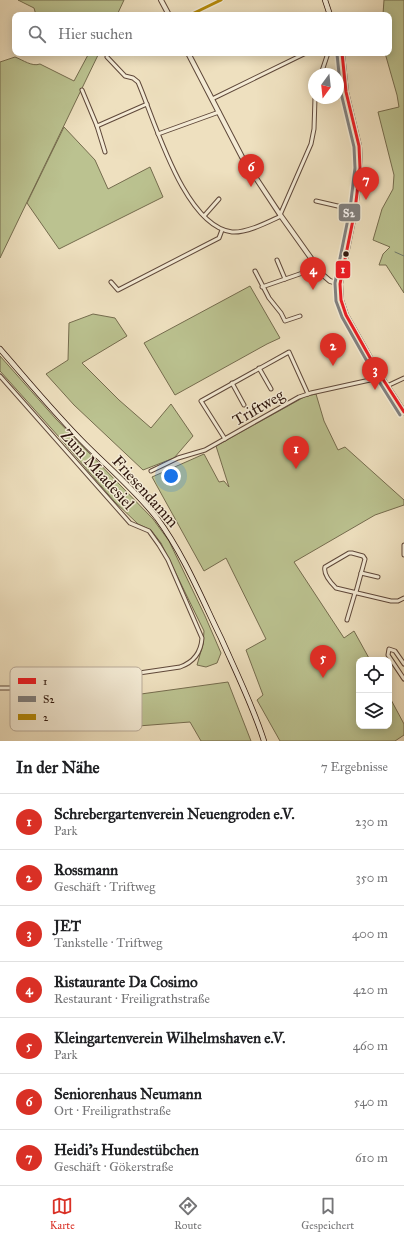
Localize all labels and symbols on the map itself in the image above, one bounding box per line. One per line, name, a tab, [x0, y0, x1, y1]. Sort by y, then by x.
north arrow	[308, 68, 344, 104]
pin: 6	[238, 154, 264, 187]
pin: 7	[353, 167, 379, 200]
line badge: S2	[338, 203, 361, 222]
text: S2	[343, 207, 355, 220]
unlabelled marker	[341, 249, 351, 259]
pin: 4	[300, 257, 326, 290]
line badge: 1	[335, 260, 351, 279]
text: 1	[341, 263, 346, 276]
pin: 2	[320, 333, 346, 366]
pin: 3	[362, 357, 388, 390]
street label: Triftweg	[229, 385, 288, 431]
street label: Zum Maadesiel	[57, 425, 139, 514]
pin: 1	[283, 436, 309, 469]
street label: Friesendamm	[108, 452, 183, 532]
your location	[161, 466, 181, 486]
pin: 5	[310, 645, 336, 678]
legend	[10, 667, 142, 731]
text: 1	[43, 675, 47, 688]
text: S2	[43, 693, 55, 706]
text: 2	[43, 711, 49, 724]

